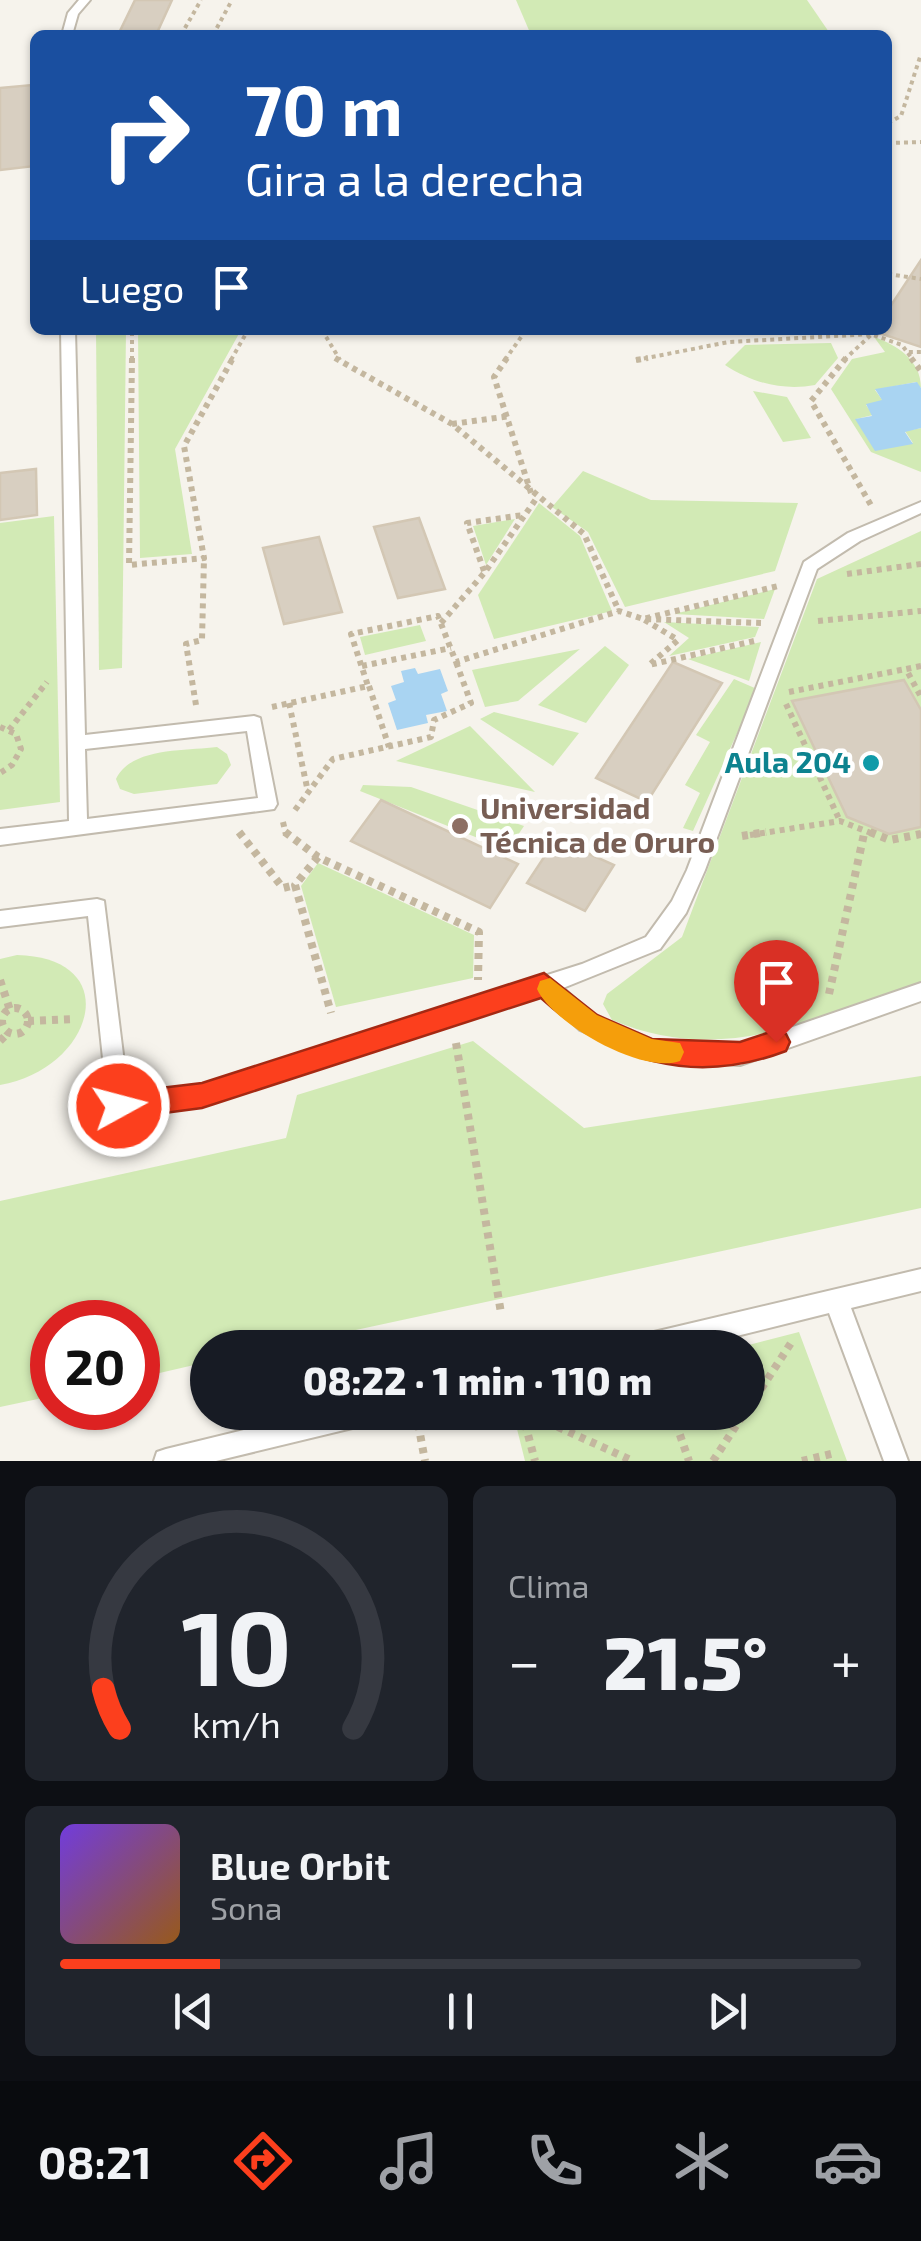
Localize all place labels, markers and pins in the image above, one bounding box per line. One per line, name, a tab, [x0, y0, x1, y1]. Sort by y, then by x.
place label: Aula 204	[725, 743, 851, 779]
marker: Aula 204	[860, 752, 882, 774]
place label: Universidad Técnica de Oruro	[480, 789, 715, 859]
marker: Universidad Técnica de Oruro	[449, 815, 471, 837]
pin	[734, 940, 819, 1043]

